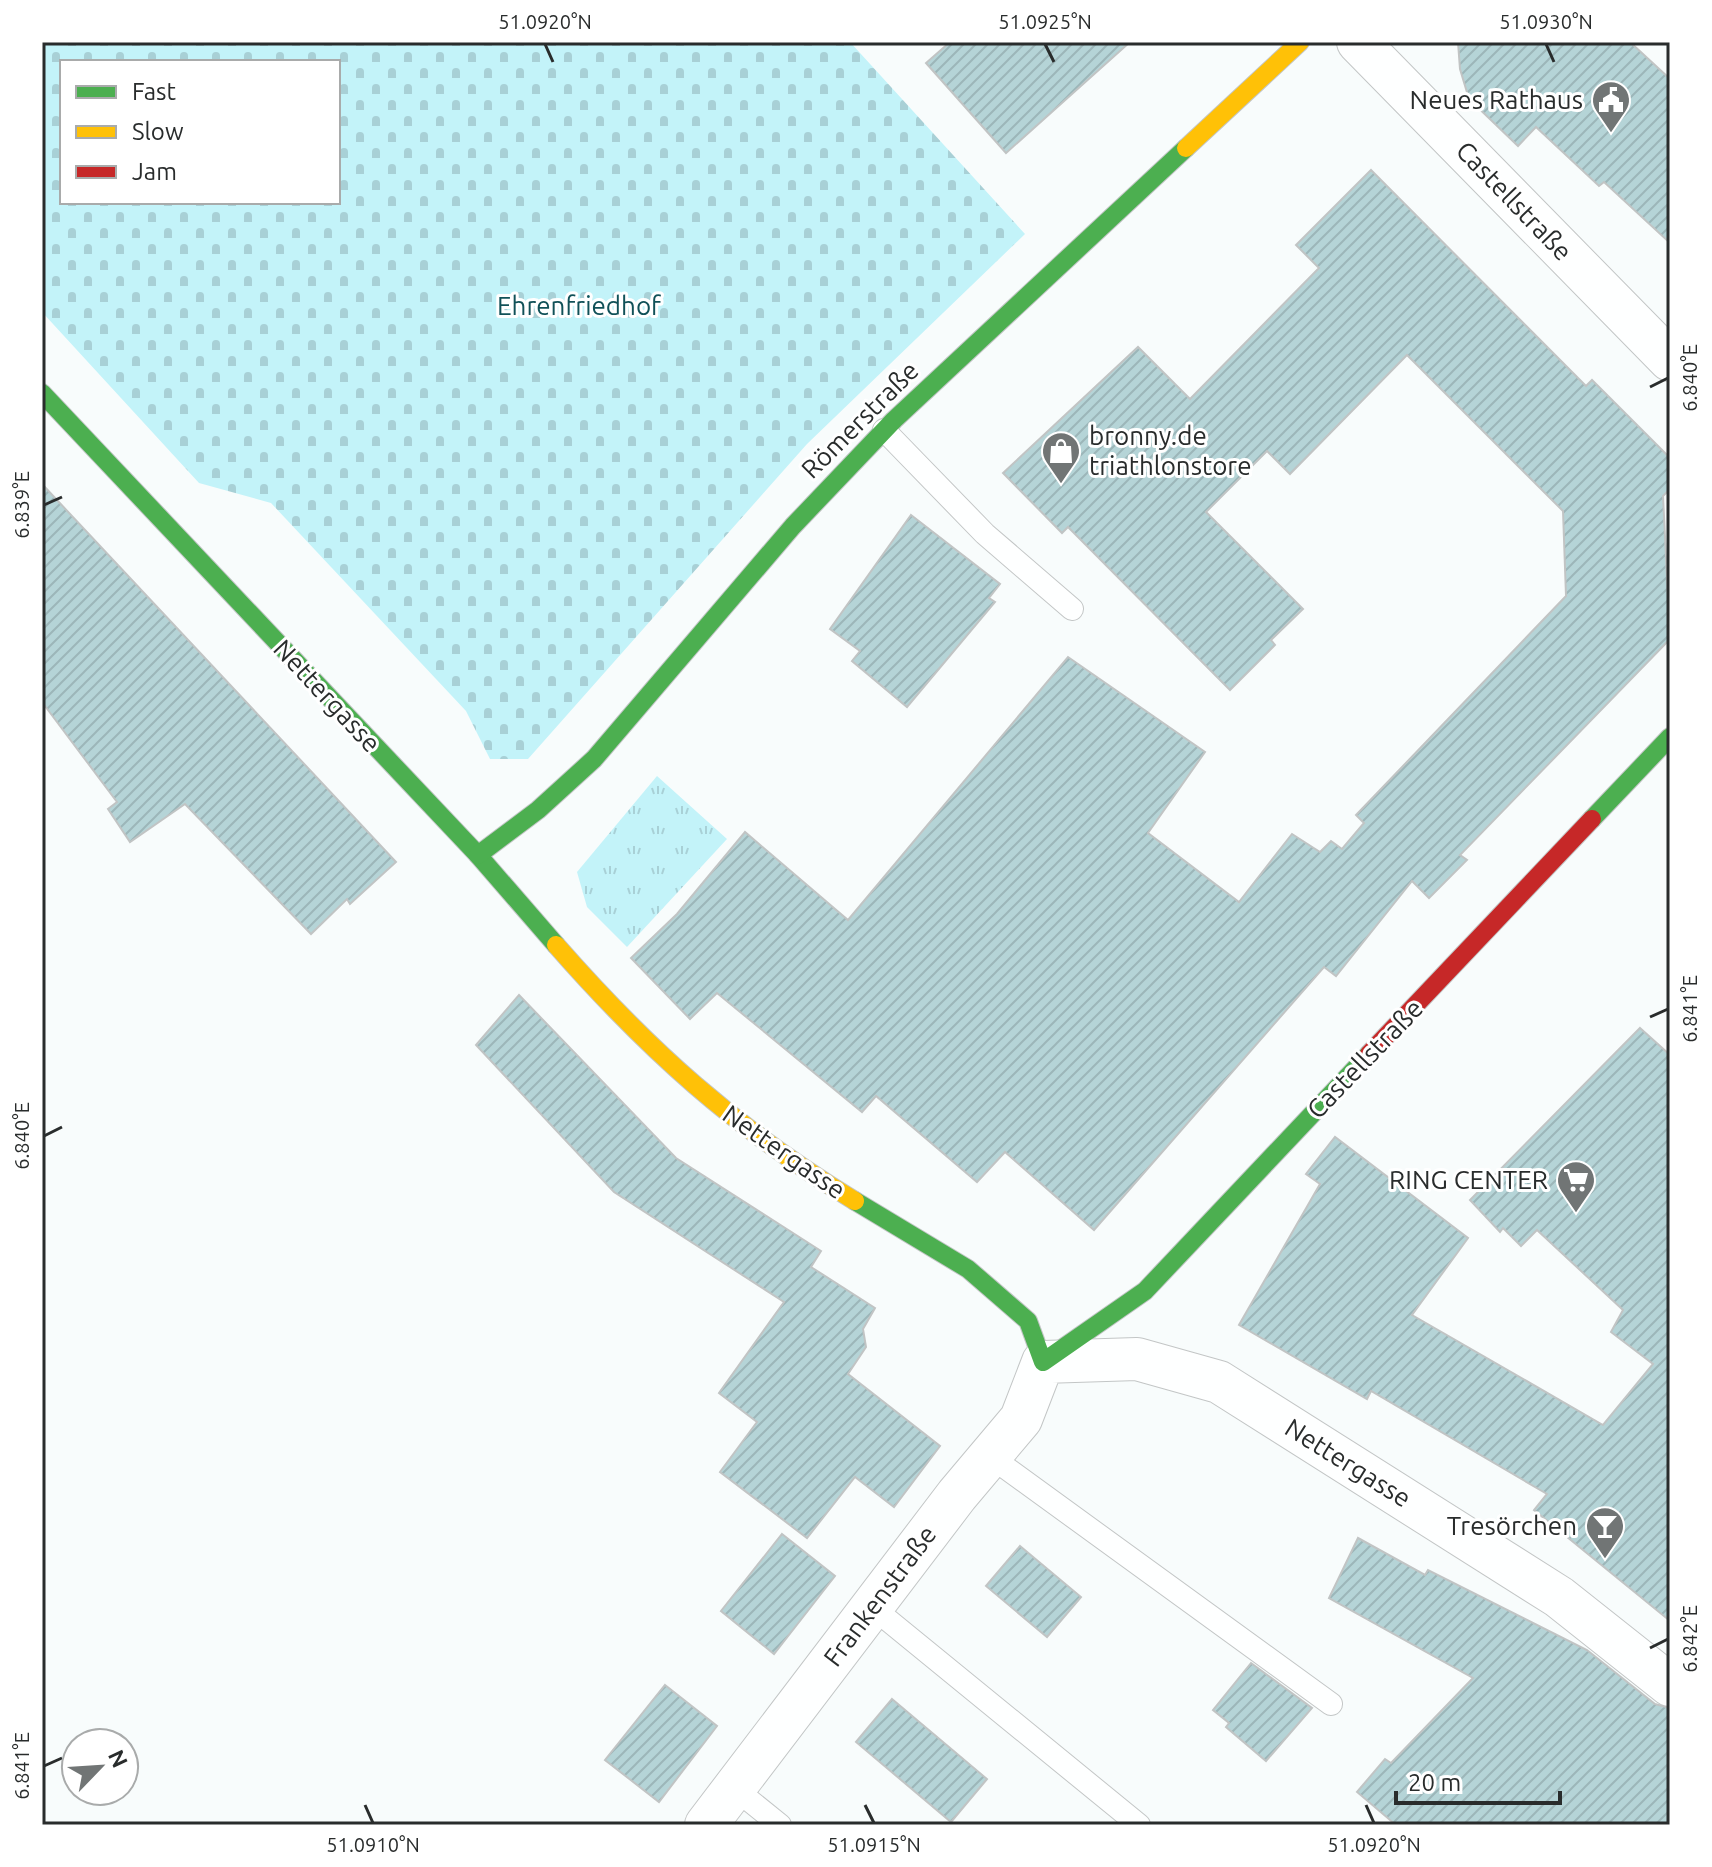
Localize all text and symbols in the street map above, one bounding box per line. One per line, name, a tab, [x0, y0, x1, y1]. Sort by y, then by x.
text: 51.0920°N	[498, 10, 592, 33]
text: 51.0925°N	[998, 10, 1092, 33]
text: 51.0930°N	[1499, 10, 1593, 33]
legend	[60, 60, 340, 204]
text: Fast	[132, 78, 176, 105]
public building icon: Neues Rathaus	[1590, 79, 1632, 134]
place label: Neues Rathaus	[1410, 85, 1583, 114]
text: Slow	[132, 118, 184, 145]
street label: Castellstraße	[1451, 135, 1578, 266]
text: Jam	[132, 158, 177, 185]
park label: Ehrenfriedhof	[497, 291, 662, 320]
text: 6.840°E	[1678, 344, 1701, 412]
street label: Römerstraße	[795, 355, 924, 484]
place label: bronny.de triathlonstore	[1089, 421, 1252, 480]
shop icon: bronny.de triathlonstore	[1040, 430, 1082, 485]
text: 6.839°E	[10, 471, 33, 539]
street label: Nettergasse	[268, 634, 387, 758]
text: 6.841°E	[1678, 975, 1701, 1043]
street label: Castellstraße	[1301, 993, 1428, 1124]
street label: Nettergasse	[718, 1099, 851, 1204]
text: 6.840°E	[10, 1102, 33, 1170]
supermarket icon: RING CENTER	[1555, 1159, 1597, 1214]
place label: RING CENTER	[1389, 1165, 1548, 1194]
street label: Nettergasse	[1280, 1412, 1416, 1513]
bar icon: Tresörchen	[1584, 1505, 1626, 1560]
place label: Tresörchen	[1447, 1511, 1577, 1540]
street label: Frankenstraße	[818, 1520, 942, 1671]
text: 6.842°E	[1678, 1605, 1701, 1673]
north arrow	[60, 1727, 140, 1807]
text: 6.841°E	[10, 1732, 33, 1800]
text: N	[104, 1746, 133, 1771]
scale bar	[1396, 1755, 1560, 1805]
text: 20 m	[1408, 1769, 1461, 1796]
text: 51.0910°N	[326, 1833, 420, 1856]
text: 51.0915°N	[827, 1833, 921, 1856]
text: 51.0920°N	[1327, 1833, 1421, 1856]

